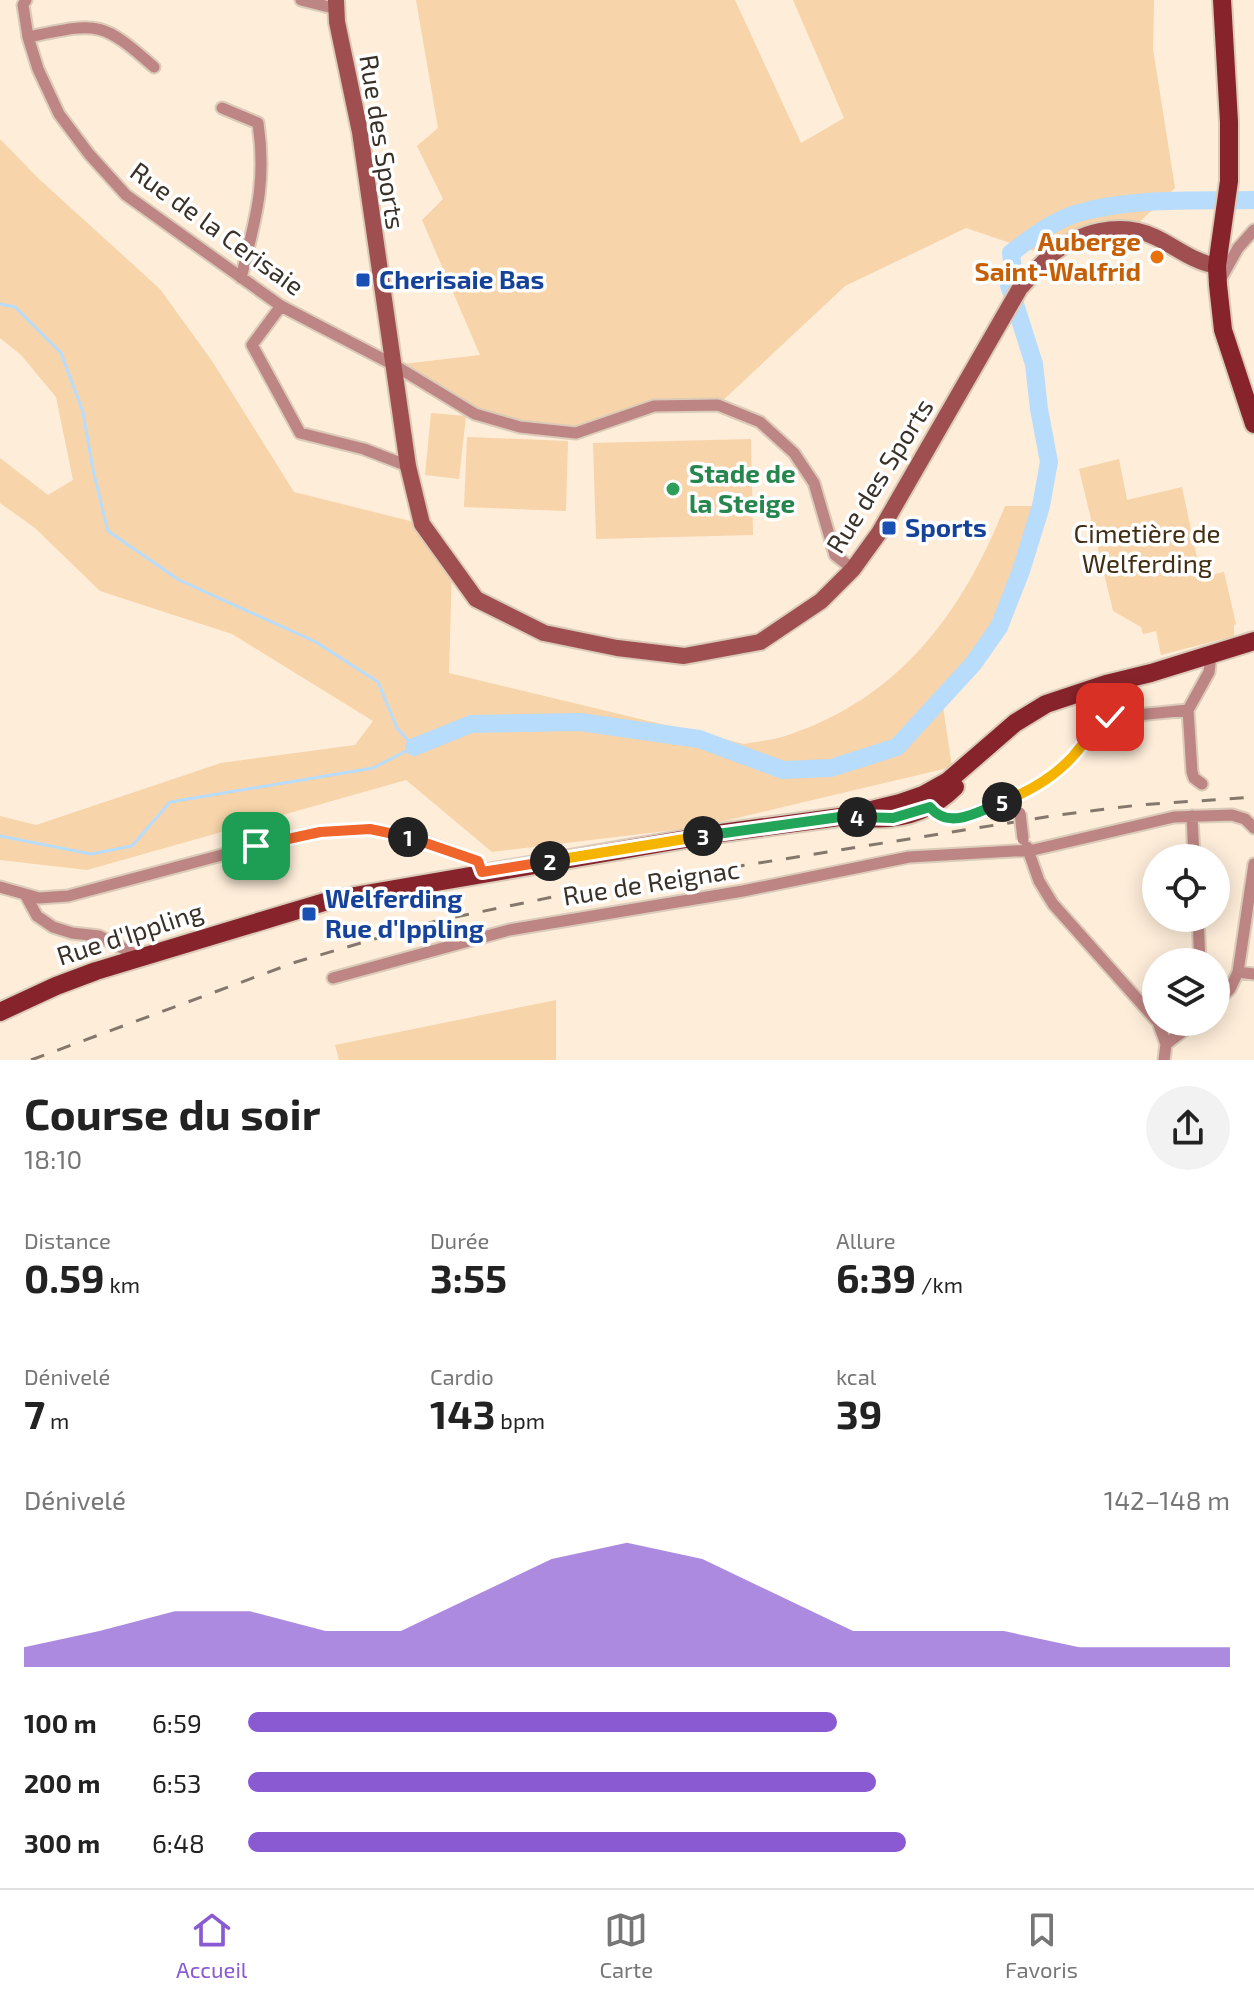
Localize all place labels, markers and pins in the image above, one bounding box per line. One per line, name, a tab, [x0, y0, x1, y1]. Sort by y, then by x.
place label: Auberge Saint-Walfrid	[974, 225, 1141, 286]
marker: Auberge Saint-Walfrid	[1148, 248, 1166, 266]
place label: Cherisaie Bas	[379, 263, 544, 294]
marker: Cherisaie Bas	[354, 271, 372, 289]
place label: Stade de la Steige	[689, 457, 796, 518]
marker: Stade de la Steige	[664, 480, 682, 498]
place label: Sports	[905, 511, 987, 542]
marker: Sports	[880, 519, 898, 537]
pin	[1076, 683, 1144, 751]
pin: 5	[982, 782, 1022, 822]
pin: 4	[837, 797, 877, 837]
pin	[222, 812, 290, 880]
pin: 3	[683, 816, 723, 856]
pin: 1	[388, 817, 428, 857]
pin: 2	[530, 841, 570, 881]
place label: Welferding Rue d'Ippling	[325, 882, 484, 943]
marker: Welferding Rue d'Ippling	[300, 905, 318, 923]

